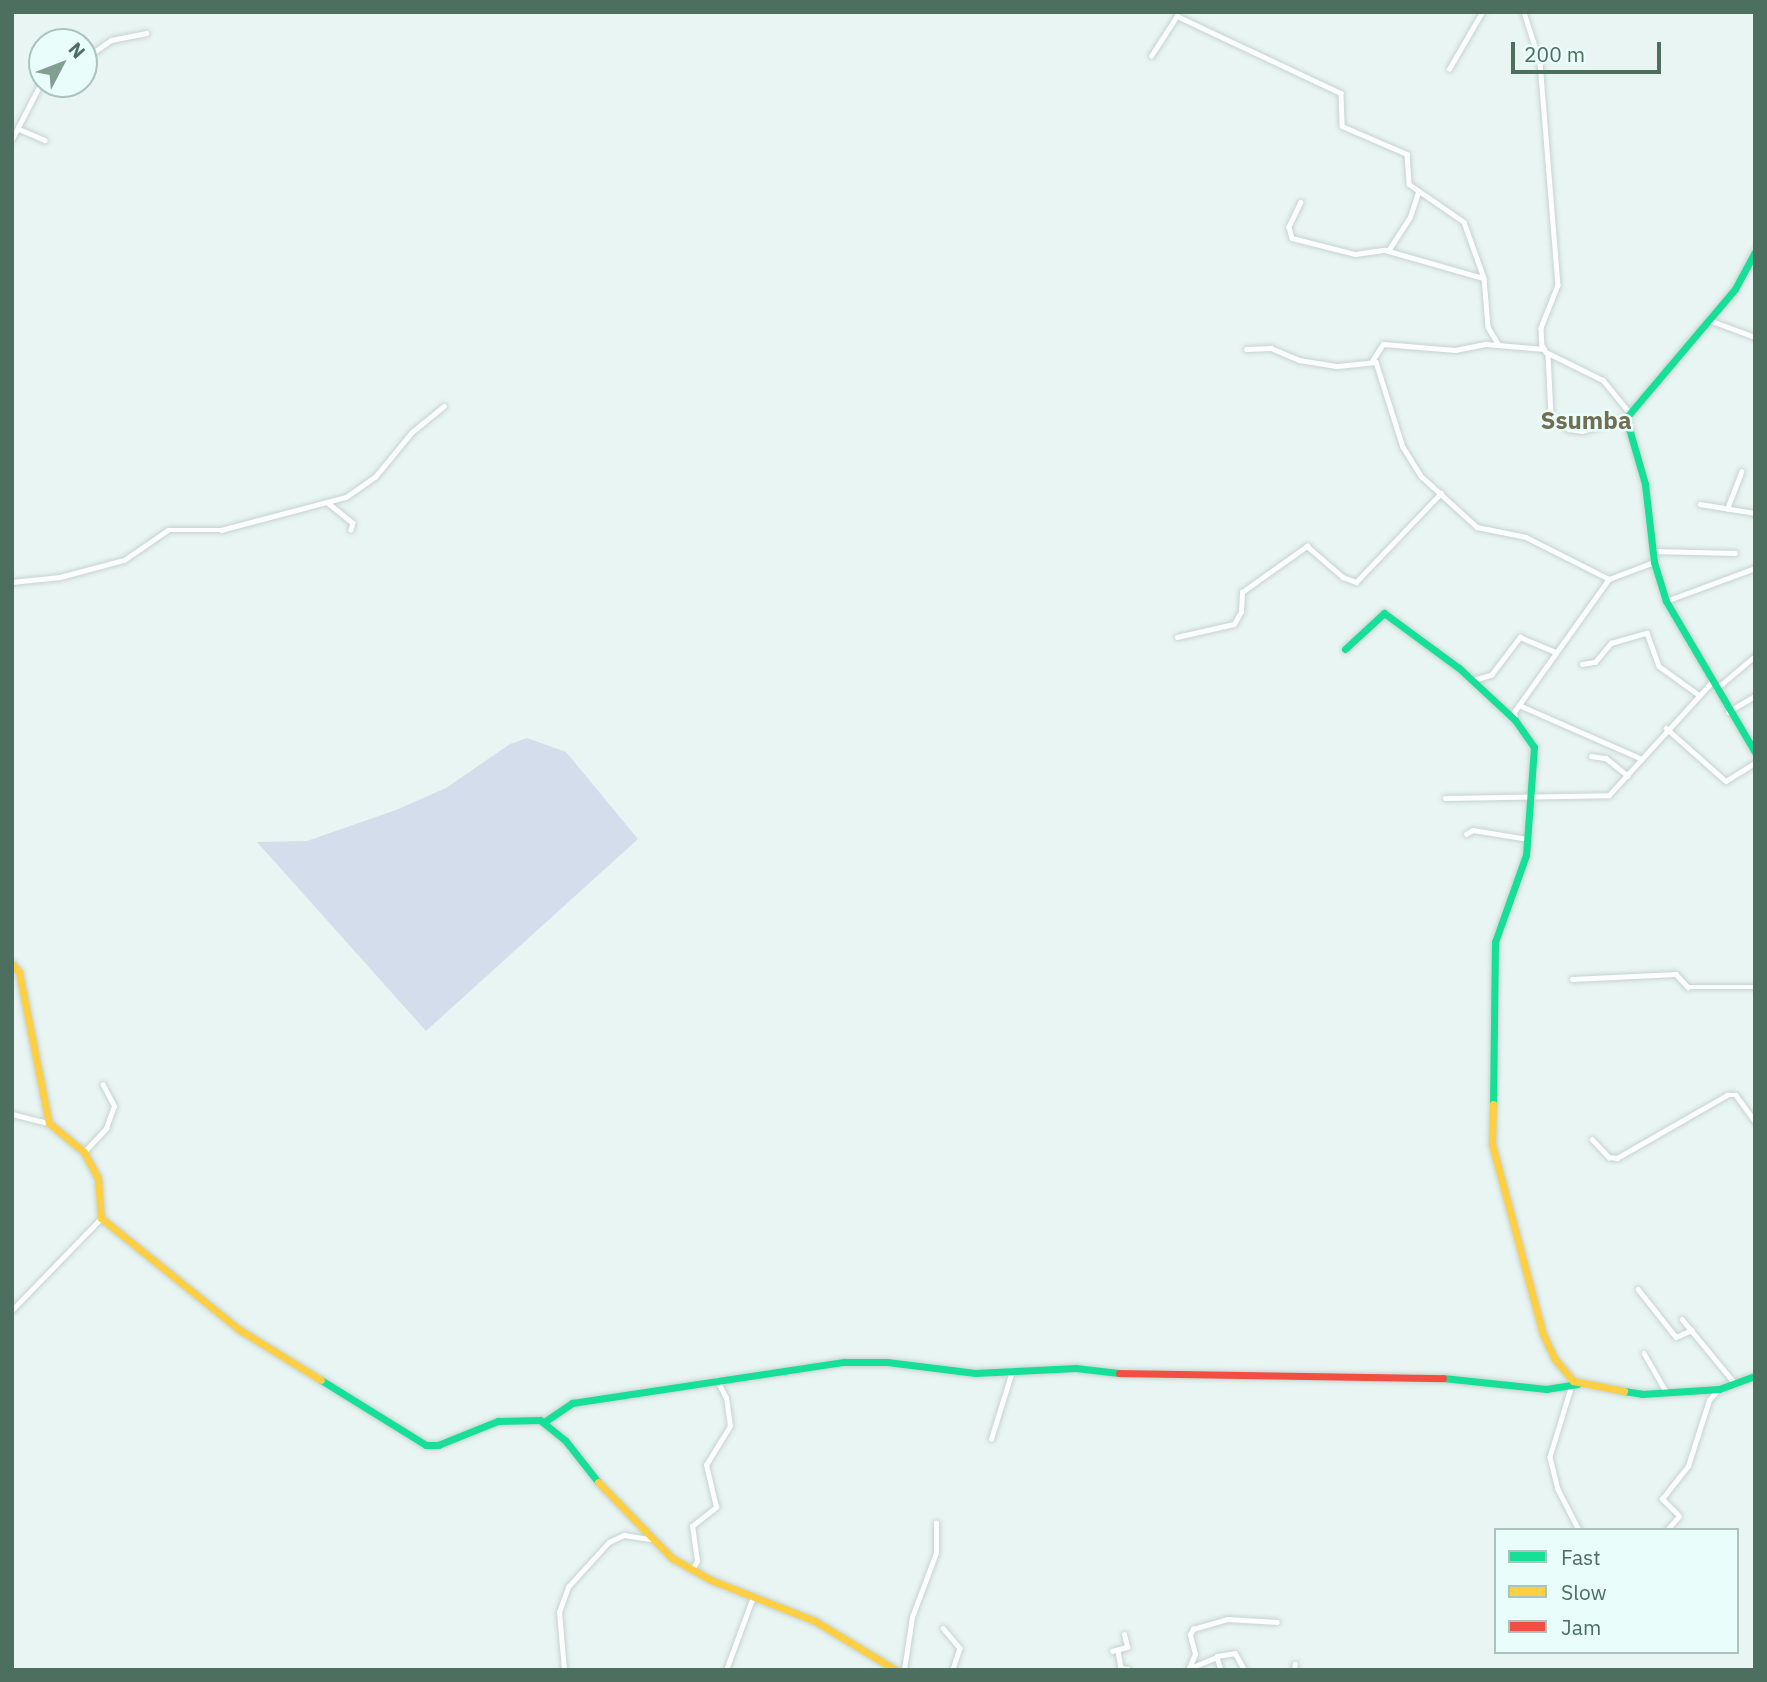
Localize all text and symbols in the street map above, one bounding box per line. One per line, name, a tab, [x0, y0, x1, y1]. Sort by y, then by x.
north arrow	[28, 28, 98, 98]
scale bar	[1515, 28, 1666, 72]
text: N	[64, 37, 91, 63]
text: 200 m	[1524, 40, 1585, 68]
district label: Ssumba	[1540, 407, 1632, 435]
legend	[1494, 1528, 1739, 1654]
text: Fast	[1561, 1543, 1601, 1571]
text: Slow	[1561, 1578, 1607, 1606]
text: Jam	[1561, 1613, 1601, 1641]

